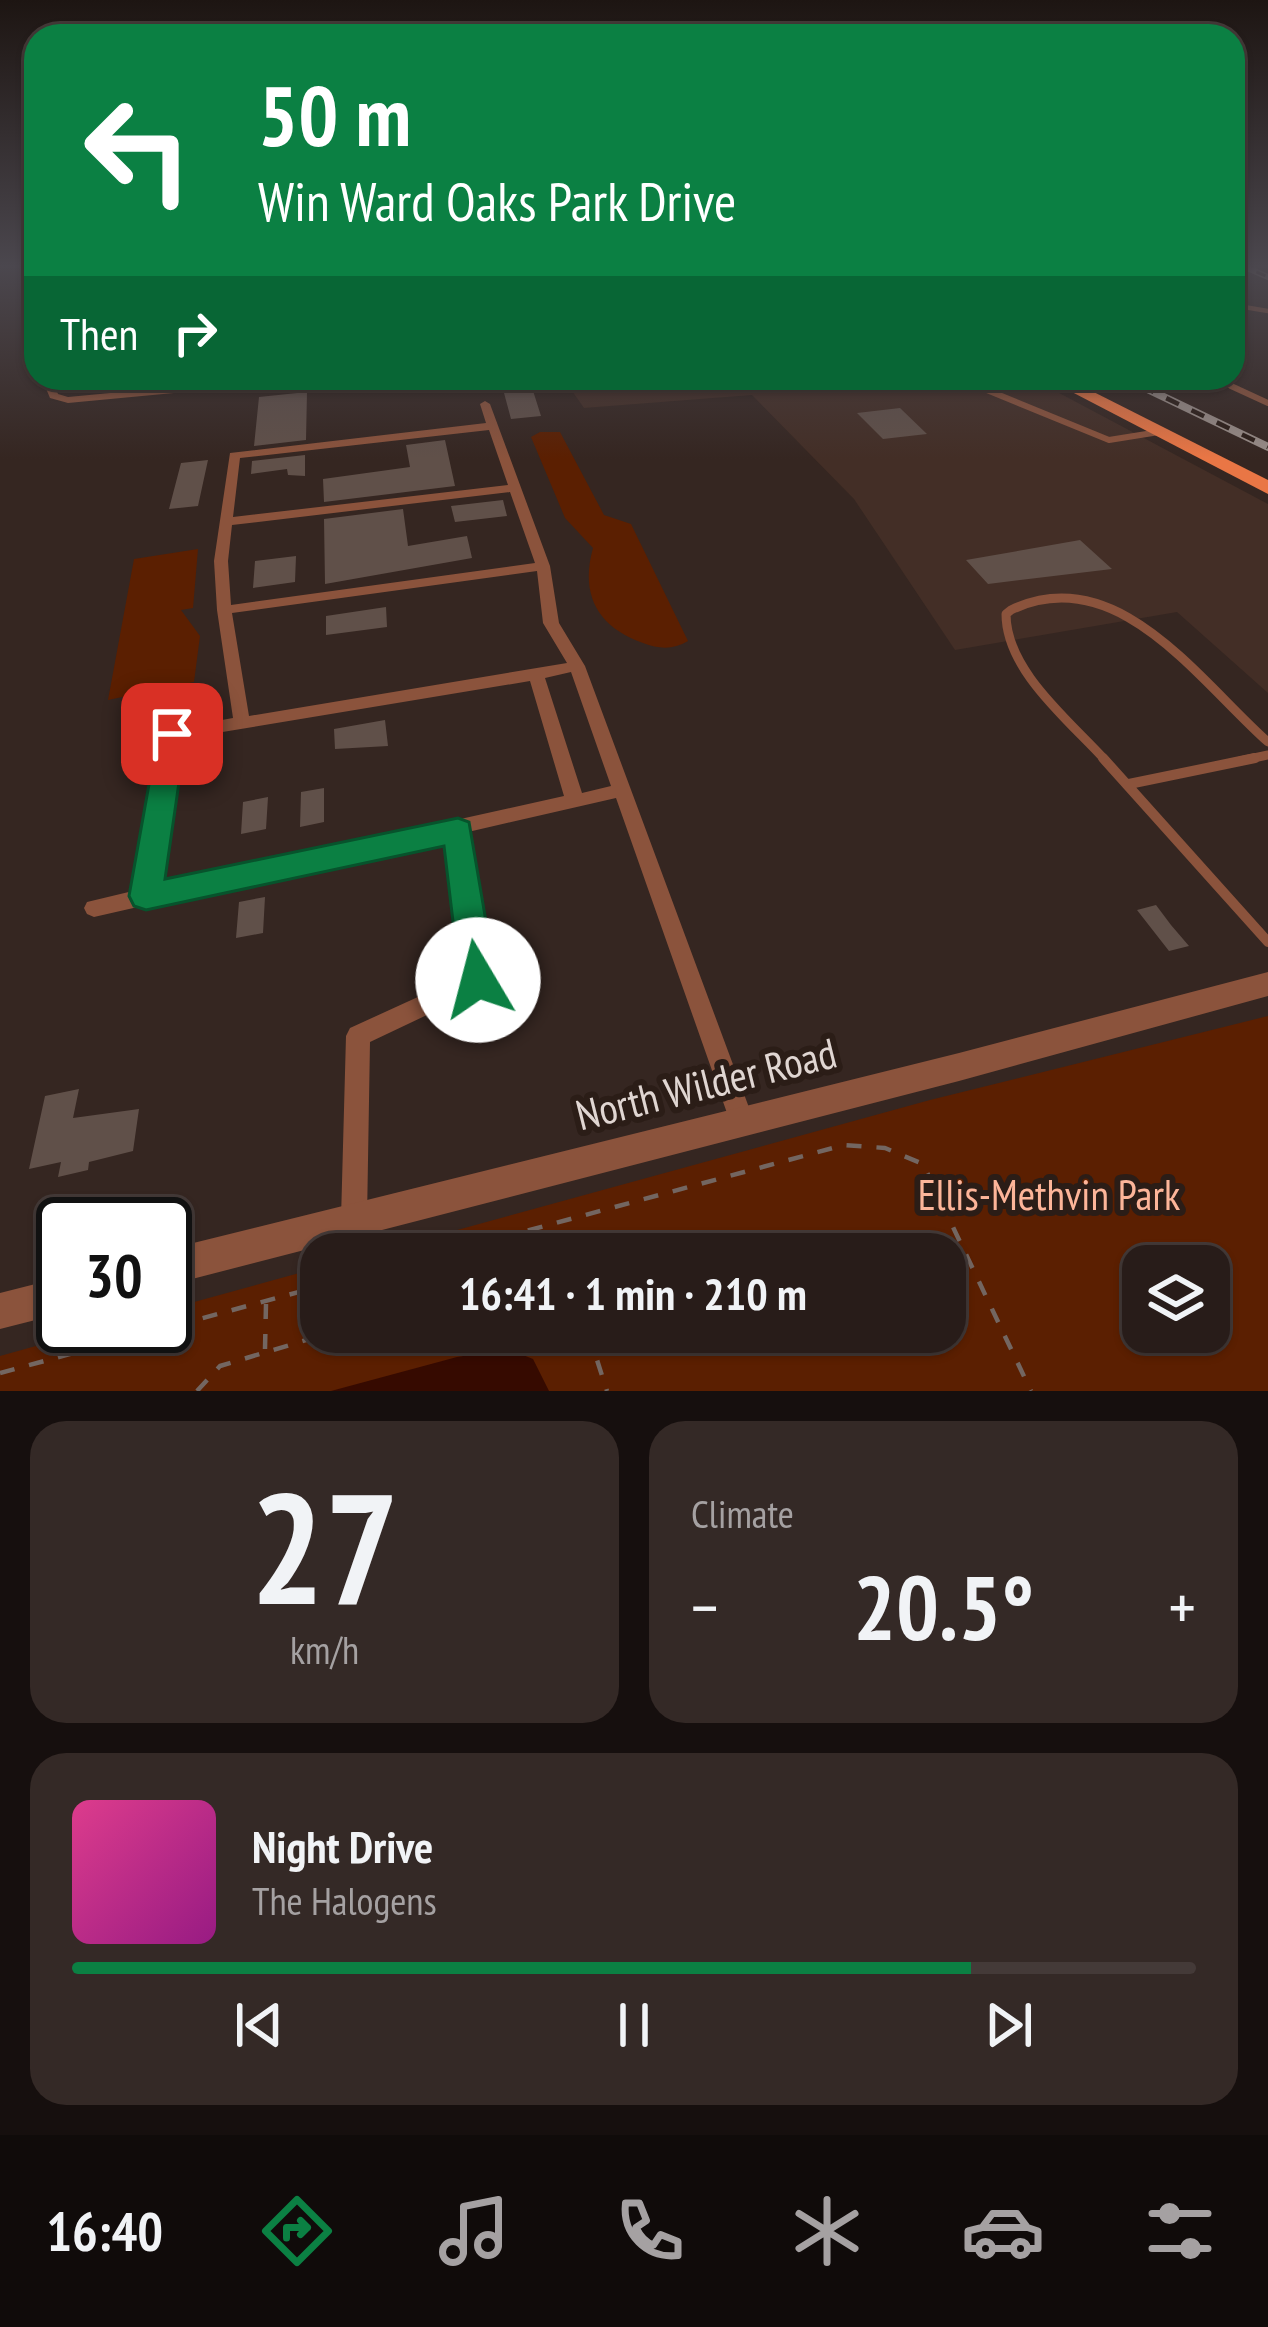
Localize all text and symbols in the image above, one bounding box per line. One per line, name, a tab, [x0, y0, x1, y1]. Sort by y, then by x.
text: 50 m	[258, 60, 411, 169]
icon: left	[60, 72, 216, 228]
text: Win Ward Oaks Park Drive	[258, 166, 736, 236]
icon: right	[162, 300, 228, 366]
text: Then	[60, 304, 138, 362]
pin	[121, 683, 223, 785]
icon: arrive	[139, 701, 205, 767]
position arrow	[415, 917, 541, 1043]
street label: North Wilder Road	[570, 1025, 842, 1142]
park label: Ellis-Methvin Park	[918, 1167, 1180, 1222]
speed limit sign: 30	[36, 1197, 192, 1353]
map controls	[1122, 1245, 1230, 1353]
button: layers	[1122, 1245, 1230, 1353]
text: 16:41 · 1 min · 210 m	[459, 1264, 807, 1322]
text: 27	[250, 1445, 399, 1647]
text: Climate	[691, 1488, 794, 1539]
text: 20.5°	[853, 1548, 1034, 1665]
text: −	[691, 1564, 718, 1649]
text: +	[1169, 1564, 1196, 1649]
text: km/h	[290, 1624, 359, 1675]
text: Night Drive	[252, 1817, 433, 1875]
text: The Halogens	[252, 1875, 437, 1926]
icon: previous	[226, 1992, 292, 2058]
icon: pause	[601, 1992, 667, 2058]
icon: next	[976, 1992, 1042, 2058]
icon: directions	[255, 2189, 339, 2273]
icon: music	[432, 2189, 516, 2273]
icon: phone	[608, 2189, 692, 2273]
icon: climate	[785, 2189, 869, 2273]
icon: car	[961, 2189, 1045, 2273]
icon: filters	[1138, 2189, 1222, 2273]
text: 16:40	[46, 2196, 163, 2266]

